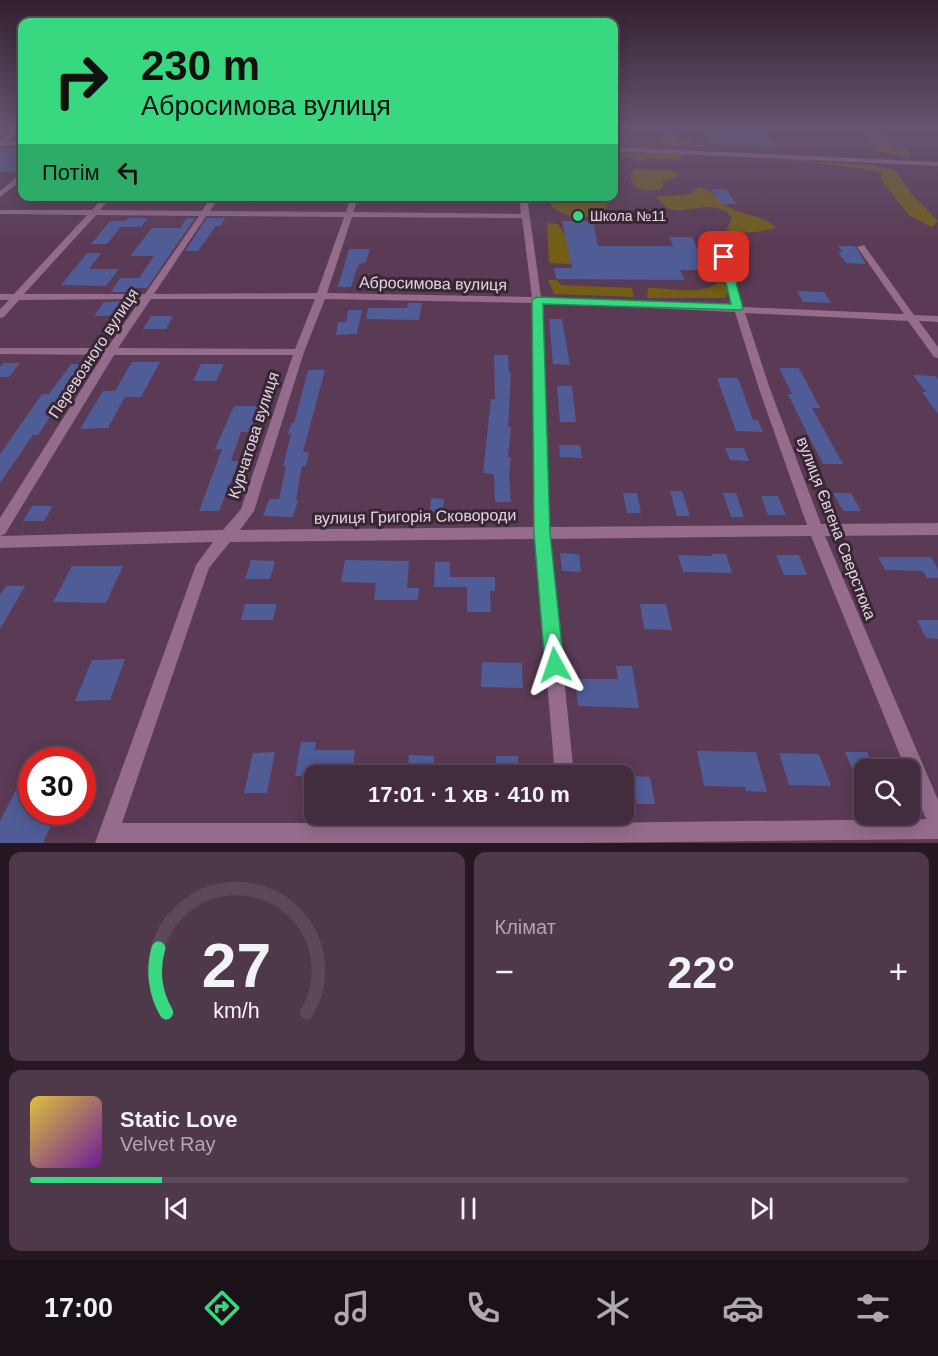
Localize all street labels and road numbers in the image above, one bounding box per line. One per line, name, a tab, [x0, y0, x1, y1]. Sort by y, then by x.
street label: Абросимова вулиця	[359, 274, 507, 293]
street label: Перевозного вулиця	[45, 285, 142, 421]
street label: Курчатова вулиця	[225, 370, 282, 501]
street label: вулиця Євгена Сверстюка	[794, 435, 879, 622]
street label: вулиця Григорія Сковороди	[314, 506, 516, 527]

